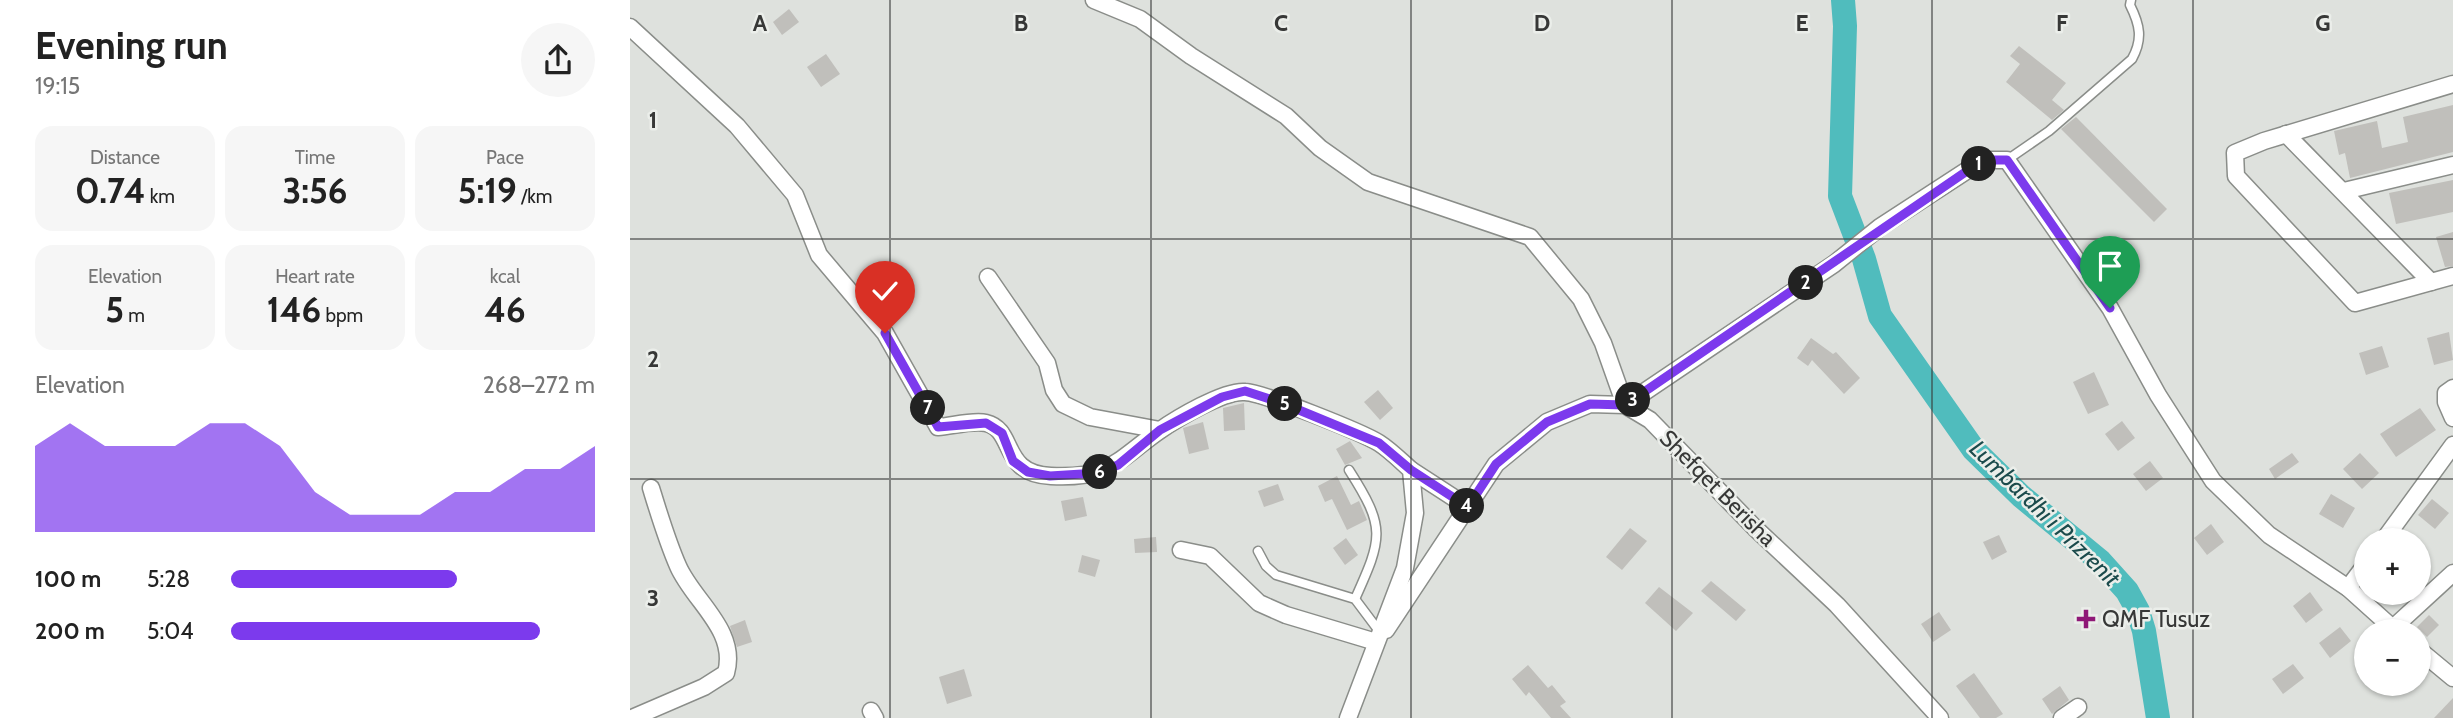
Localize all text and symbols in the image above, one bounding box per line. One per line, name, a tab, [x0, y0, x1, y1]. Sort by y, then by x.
text: A	[753, 9, 768, 37]
text: B	[1014, 9, 1028, 37]
text: C	[1274, 9, 1288, 37]
text: D	[1534, 9, 1550, 37]
text: E	[1795, 9, 1809, 37]
text: F	[2056, 9, 2068, 37]
text: G	[2315, 9, 2331, 37]
text: Evening run	[35, 22, 228, 69]
button: share	[521, 23, 595, 97]
text: 19:15	[35, 72, 80, 100]
text: 1	[649, 106, 657, 134]
text: Distance	[90, 146, 160, 169]
text: Time	[295, 146, 335, 169]
text: Pace	[486, 146, 524, 169]
pin: 1	[1962, 146, 1996, 182]
text: 1	[1975, 152, 1982, 175]
text: 0.74	[75, 169, 146, 212]
text: 3:56	[282, 169, 348, 212]
text: 5:19	[458, 169, 517, 212]
text: km	[146, 185, 175, 208]
text: /km	[517, 185, 552, 208]
pin	[2080, 236, 2140, 308]
icon: arrive	[2091, 247, 2129, 285]
pin	[855, 261, 915, 333]
text: Elevation	[88, 265, 162, 288]
text: Heart rate	[275, 265, 355, 288]
text: kcal	[490, 265, 520, 288]
pin: 2	[1788, 266, 1824, 300]
text: 2	[1800, 271, 1811, 294]
icon: check	[866, 272, 904, 310]
text: 5	[105, 288, 124, 331]
text: 146	[267, 288, 321, 331]
text: 46	[484, 288, 526, 331]
text: m	[124, 304, 145, 327]
text: bpm	[321, 304, 363, 327]
text: 2	[647, 345, 659, 373]
text: Elevation	[35, 371, 125, 399]
text: 268–272 m	[483, 371, 595, 399]
pin: 3	[1616, 382, 1650, 418]
pin: 5	[1268, 386, 1302, 422]
text: 3	[1627, 388, 1638, 411]
pin: 7	[910, 390, 946, 426]
text: 5	[1279, 392, 1290, 415]
text: 7	[923, 396, 932, 419]
street label: Shefqet Berisha	[1654, 424, 1782, 552]
water label: Lumbardhi i Prizrenit	[1964, 434, 2127, 593]
pin: 6	[1082, 454, 1118, 490]
text: 6	[1094, 460, 1105, 483]
pin: 4	[1450, 489, 1484, 524]
text: 4	[1461, 494, 1472, 517]
map controls	[2354, 528, 2431, 696]
button: +	[2354, 528, 2431, 605]
text: 100 m	[35, 565, 101, 593]
text: 5:28	[147, 565, 190, 593]
text: 3	[647, 584, 659, 612]
place label: QMF Tusuz	[2102, 605, 2210, 633]
marker: QMF Tusuz	[2076, 609, 2096, 629]
text: 200 m	[35, 617, 105, 645]
text: 5:04	[147, 617, 194, 645]
button: −	[2354, 619, 2431, 696]

